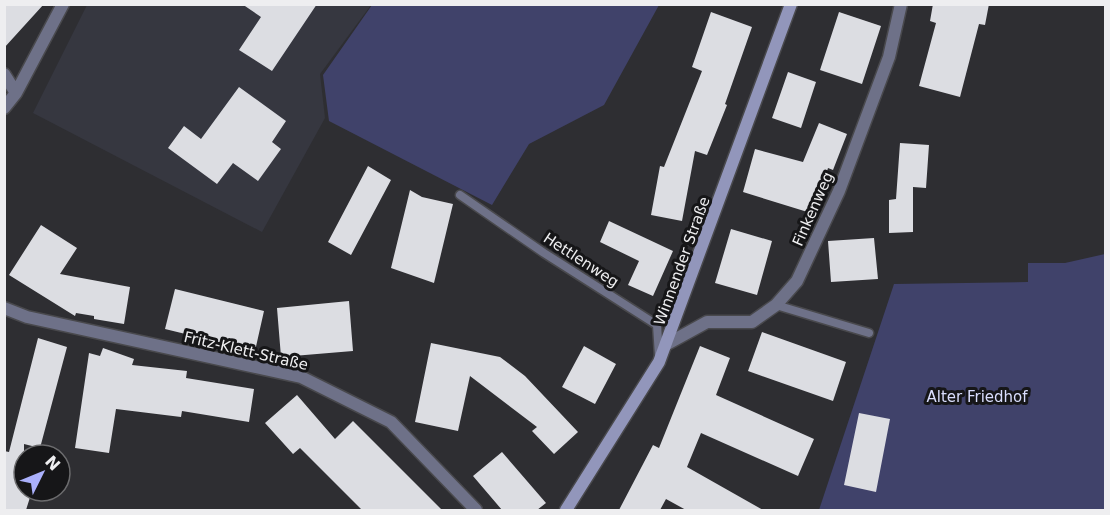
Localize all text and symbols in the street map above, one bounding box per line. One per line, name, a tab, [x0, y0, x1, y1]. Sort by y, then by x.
street label: Finkenweg	[789, 169, 837, 249]
street label: Winnender Straße	[650, 194, 714, 328]
street label: Hettlenweg	[540, 229, 622, 291]
street label: Fritz-Klett-Straße	[182, 328, 310, 374]
park label: Alter Friedhof	[926, 388, 1028, 406]
north arrow	[12, 443, 72, 503]
text: N	[41, 452, 64, 474]

